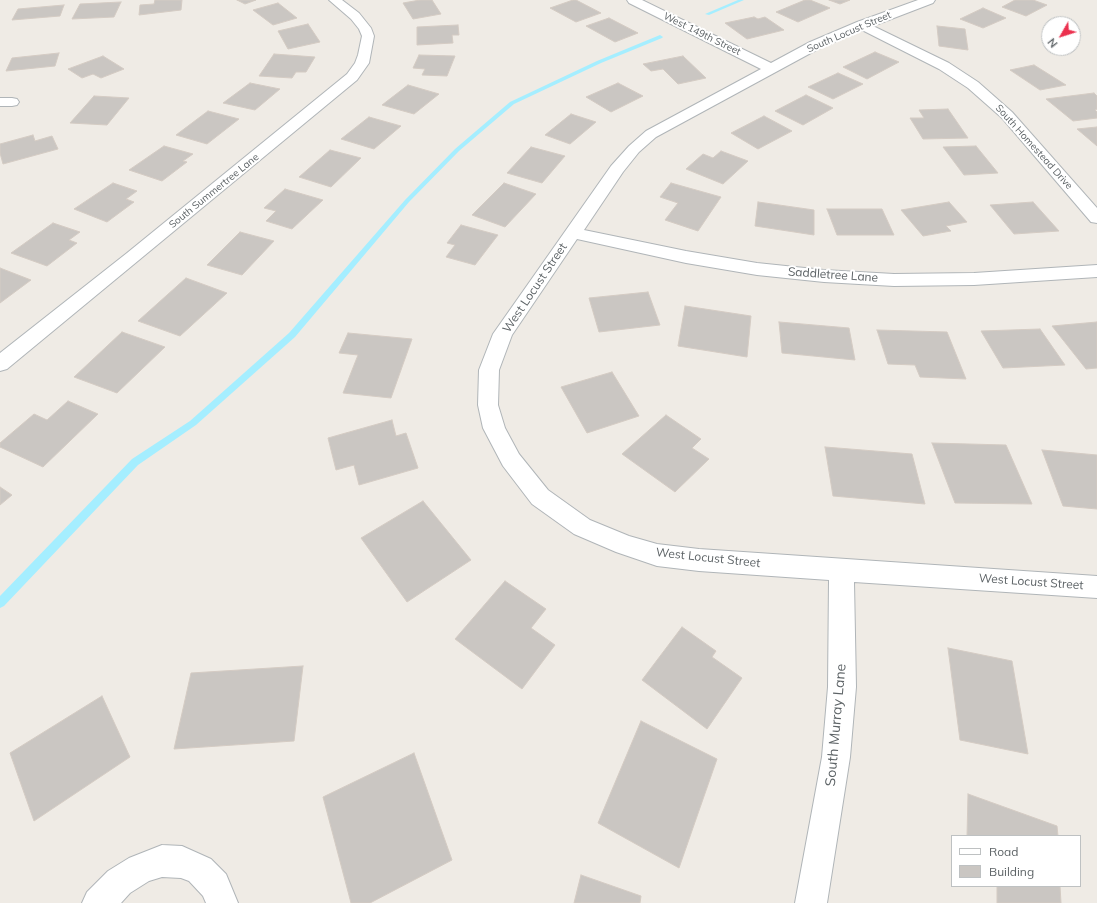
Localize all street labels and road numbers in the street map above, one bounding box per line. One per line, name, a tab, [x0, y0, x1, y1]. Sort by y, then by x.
street label: South Locust Street	[805, 9, 893, 55]
street label: West 149th Street	[661, 10, 743, 58]
street label: South Homestead Drive	[993, 102, 1075, 192]
street label: South Summertree Lane	[167, 151, 261, 231]
street label: West Locust Street	[500, 240, 570, 336]
street label: Saddletree Lane	[787, 265, 879, 285]
street label: West Locust Street	[655, 545, 761, 571]
street label: West Locust Street	[978, 571, 1084, 593]
street label: South Murray Lane	[822, 663, 850, 787]

